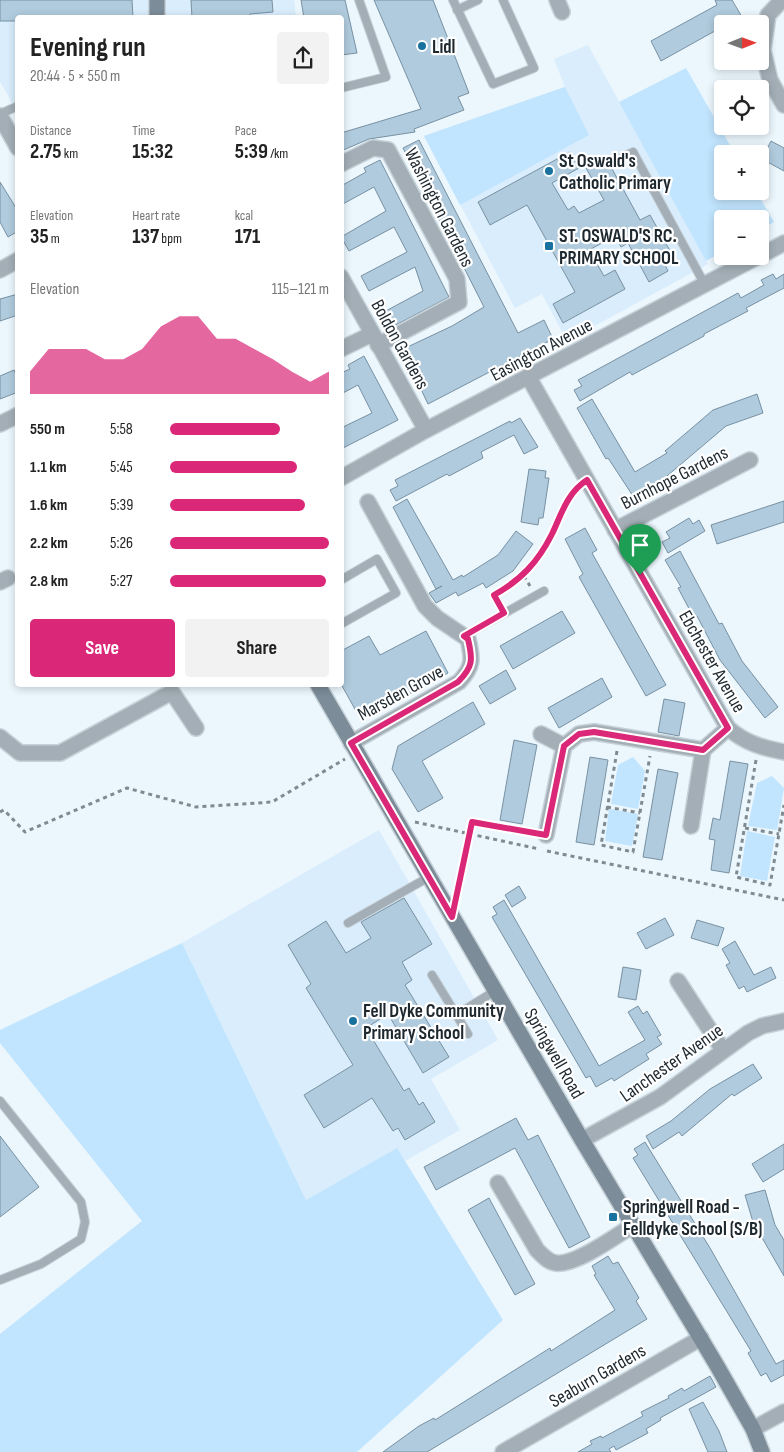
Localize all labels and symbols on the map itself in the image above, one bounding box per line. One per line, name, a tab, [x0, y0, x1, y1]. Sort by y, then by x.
north arrow	[714, 15, 769, 70]
place label: Lidl	[432, 36, 455, 59]
marker: Lidl	[416, 40, 428, 52]
street label: Washington Gardens	[399, 144, 479, 271]
place label: St Oswald's Catholic Primary	[559, 150, 671, 195]
marker: St Oswald's Catholic Primary	[543, 165, 555, 177]
place label: ST. OSWALD'S RC. PRIMARY SCHOOL	[559, 225, 679, 270]
marker: ST. OSWALD'S RC. PRIMARY SCHOOL	[543, 240, 555, 252]
street label: Boldon Gardens	[366, 296, 434, 394]
street label: Easington Avenue	[487, 314, 597, 387]
street label: Burnhope Gardens	[617, 441, 732, 515]
pin	[619, 524, 661, 575]
street label: Ebchester Avenue	[673, 607, 750, 717]
street label: Marsden Grove	[354, 660, 448, 726]
place label: Fell Dyke Community Primary School	[363, 1000, 504, 1045]
street label: Springwell Road	[519, 1004, 589, 1103]
marker: Fell Dyke Community Primary School	[347, 1015, 359, 1027]
street label: Lanchester Avenue	[616, 1019, 728, 1107]
place label: Springwell Road - Felldyke School (S/B)	[623, 1196, 762, 1241]
marker: Springwell Road - Felldyke School (S/B)	[607, 1211, 619, 1223]
street label: Seaburn Gardens	[545, 1339, 650, 1413]

